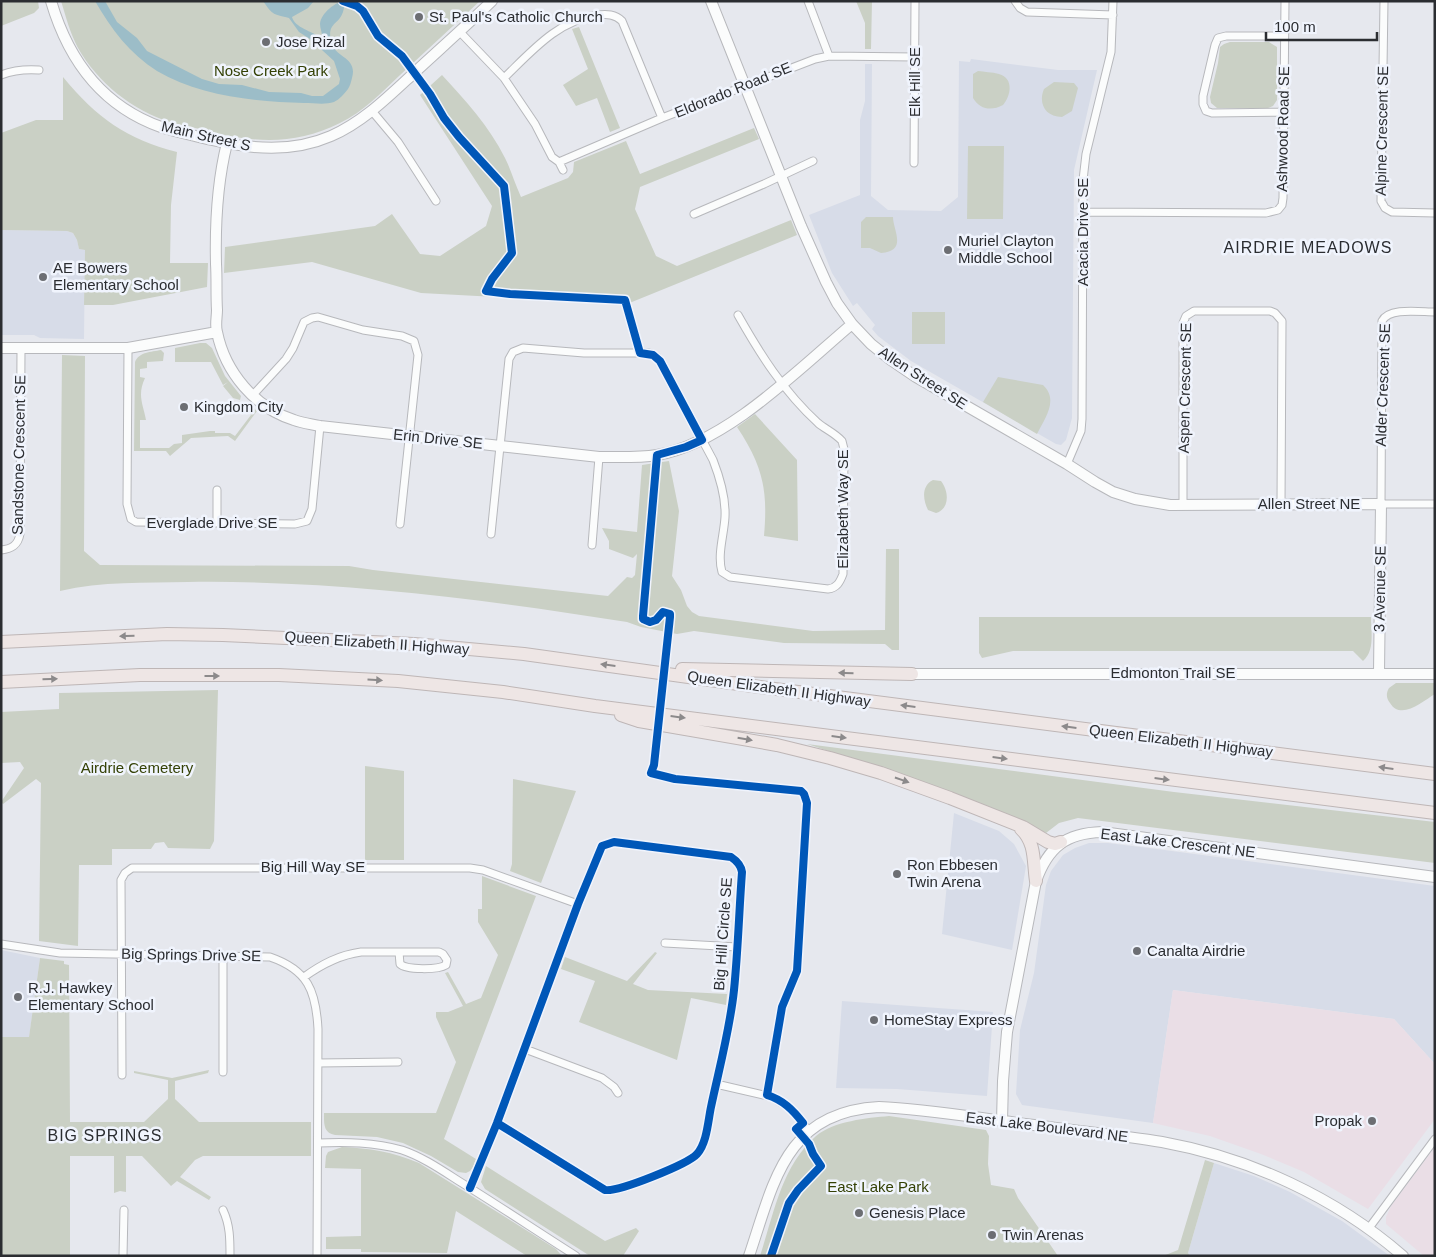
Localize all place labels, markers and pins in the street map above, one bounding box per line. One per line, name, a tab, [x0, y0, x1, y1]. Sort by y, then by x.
place label: St. Paul's Catholic Church	[429, 8, 603, 25]
marker: St. Paul's Catholic Church	[413, 11, 425, 23]
place label: Jose Rizal	[276, 33, 345, 50]
marker: Jose Rizal	[260, 36, 272, 48]
place label: Muriel Clayton Middle School	[958, 232, 1054, 266]
marker: Muriel Clayton Middle School	[942, 244, 954, 256]
place label: AE Bowers Elementary School	[53, 259, 179, 293]
marker: AE Bowers Elementary School	[37, 271, 49, 283]
place label: Kingdom City	[194, 398, 284, 415]
marker: Kingdom City	[178, 401, 190, 413]
place label: Ron Ebbesen Twin Arena	[907, 856, 998, 890]
marker: Ron Ebbesen Twin Arena	[891, 868, 903, 880]
place label: Canalta Airdrie	[1147, 942, 1245, 959]
marker: Canalta Airdrie	[1131, 945, 1143, 957]
place label: R.J. Hawkey Elementary School	[28, 979, 154, 1013]
marker: R.J. Hawkey Elementary School	[12, 991, 24, 1003]
place label: HomeStay Express	[884, 1011, 1012, 1028]
marker: HomeStay Express	[868, 1014, 880, 1026]
place label: Propak	[1314, 1112, 1362, 1129]
marker: Propak	[1366, 1115, 1378, 1127]
place label: Genesis Place	[869, 1204, 966, 1221]
marker: Genesis Place	[853, 1207, 865, 1219]
place label: Twin Arenas	[1002, 1226, 1084, 1243]
marker: Twin Arenas	[986, 1229, 998, 1241]

